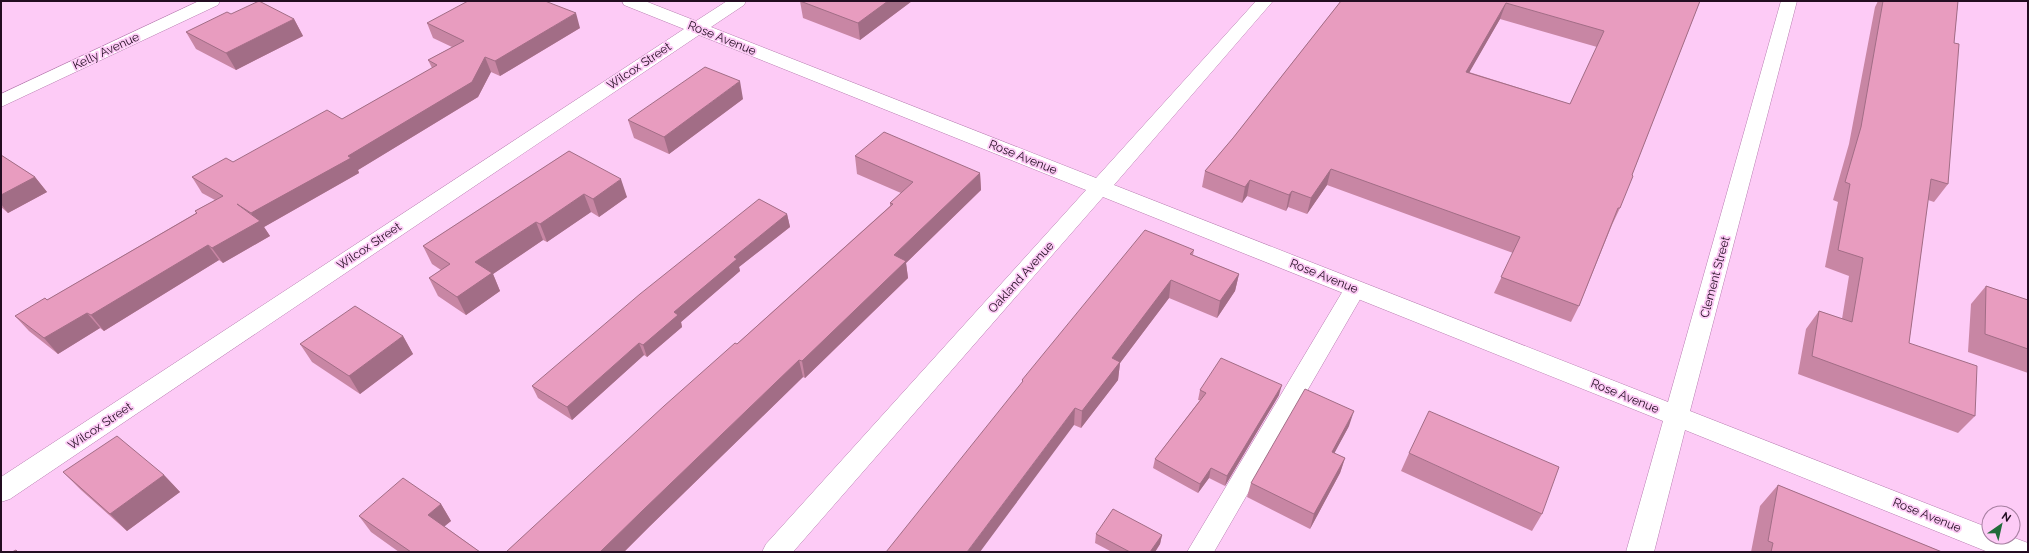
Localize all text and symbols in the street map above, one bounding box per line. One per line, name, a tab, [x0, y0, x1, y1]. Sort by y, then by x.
street label: Rose Avenue	[686, 18, 758, 58]
street label: Kelly Avenue	[71, 30, 141, 72]
street label: Wilcox Street	[604, 39, 674, 93]
street label: Rose Avenue	[987, 137, 1059, 177]
street label: Wilcox Street	[334, 219, 404, 273]
street label: Clement Street	[1697, 235, 1733, 319]
street label: Oakland Avenue	[985, 239, 1057, 315]
street label: Rose Avenue	[1288, 256, 1360, 296]
street label: Rose Avenue	[1589, 376, 1661, 416]
street label: Wilcox Street	[65, 399, 135, 453]
street label: Rose Avenue	[1891, 495, 1963, 535]
north arrow	[1981, 505, 2021, 545]
text: N	[1999, 509, 2013, 525]

